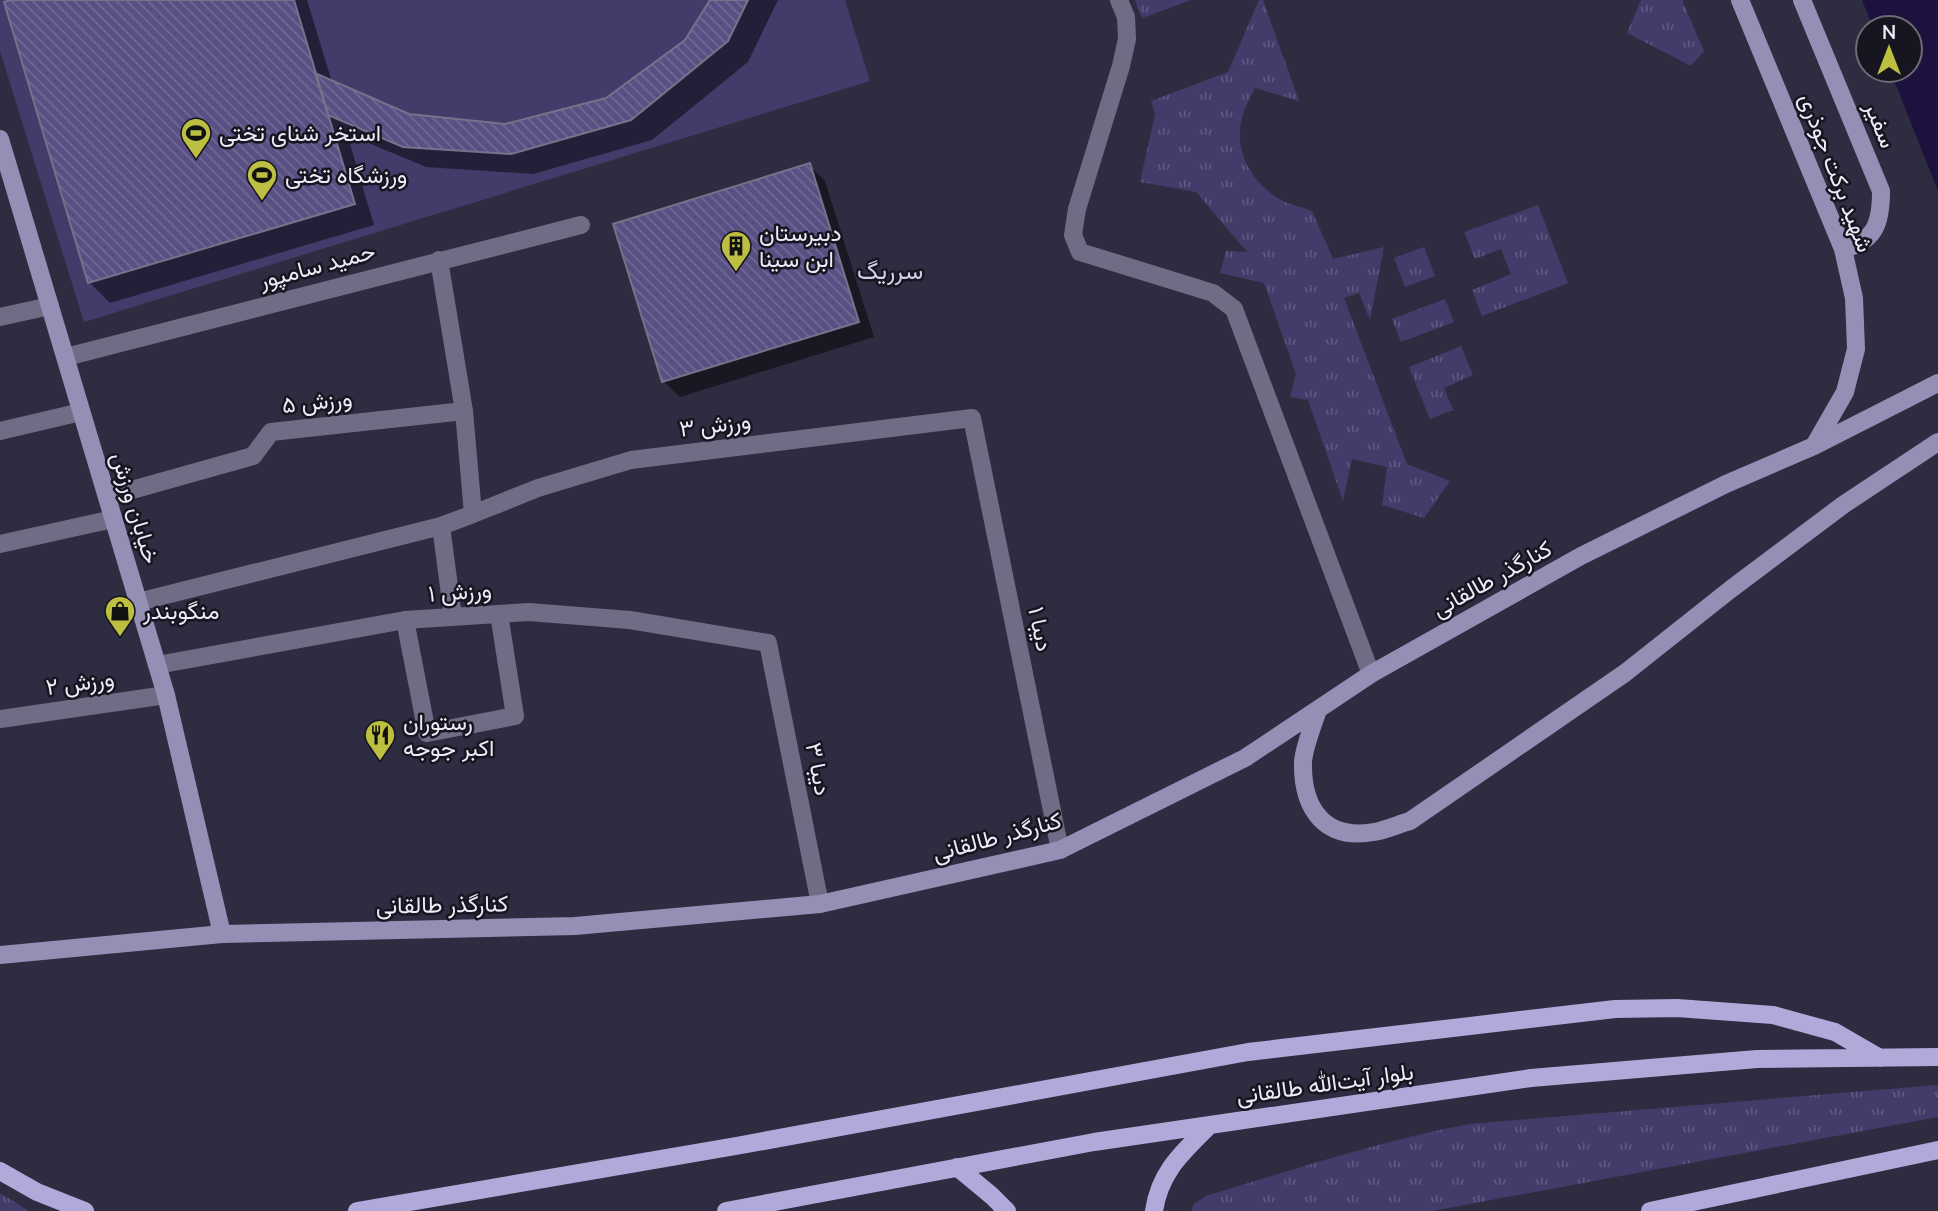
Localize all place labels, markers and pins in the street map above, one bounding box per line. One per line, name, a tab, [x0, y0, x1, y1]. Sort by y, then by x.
sports icon: استخر شنای تختی	[179, 116, 213, 160]
place label: استخر شنای تختی	[219, 118, 381, 149]
sports icon: ورزشگاه تختی	[245, 158, 279, 202]
place label: ورزشگاه تختی	[285, 160, 407, 191]
place label: دبیرستان ابن سینا	[759, 218, 842, 275]
building icon: دبیرستان ابن سینا	[719, 229, 753, 273]
shop icon: منگوبندر	[103, 594, 137, 638]
place label: منگوبندر	[142, 596, 220, 627]
place label: رستوران اکبر جوجه	[403, 707, 494, 764]
restaurant icon: رستوران اکبر جوجه	[363, 718, 397, 762]

